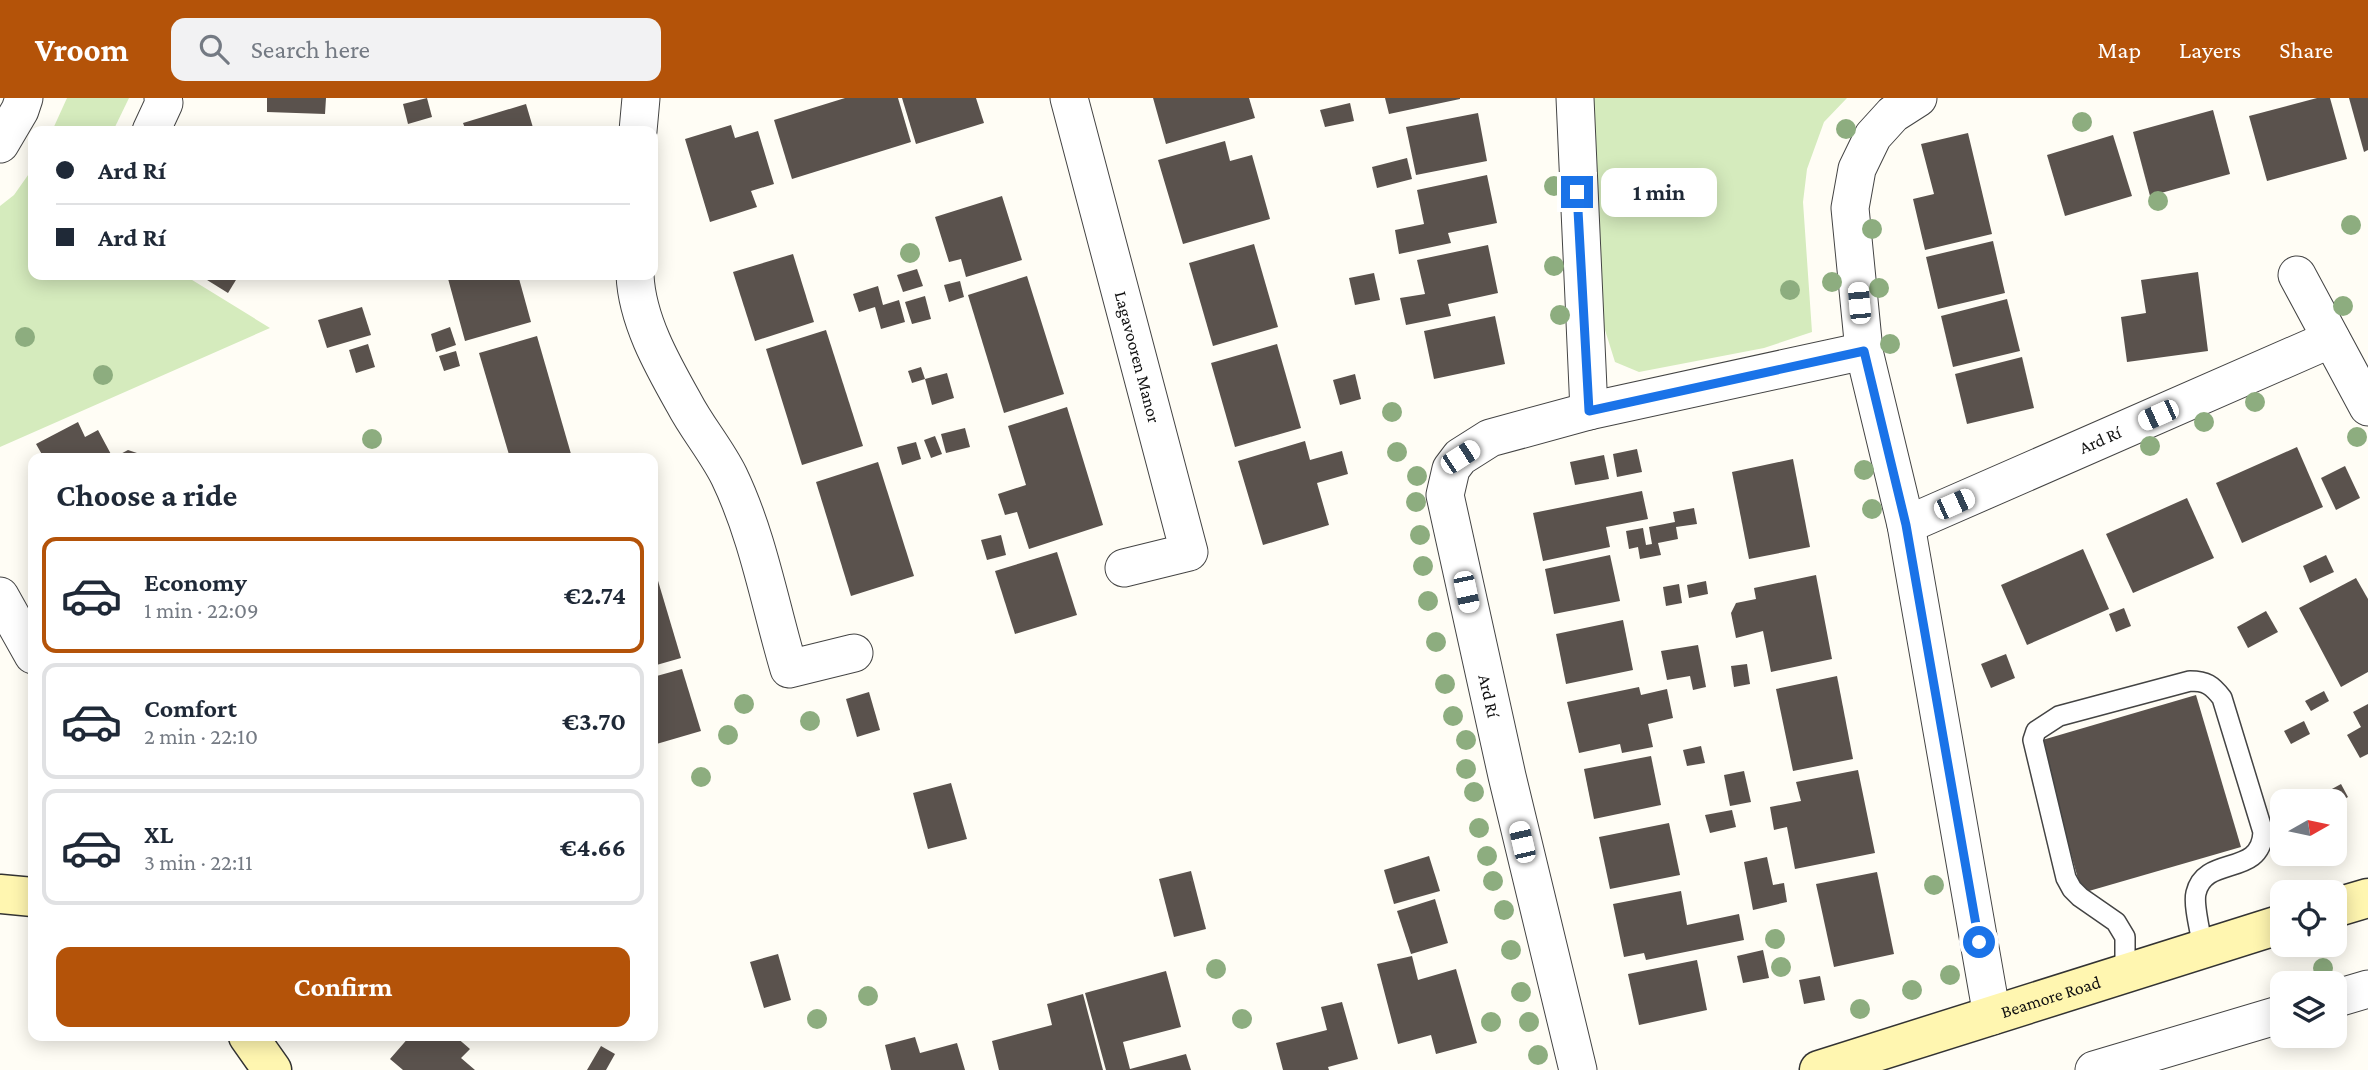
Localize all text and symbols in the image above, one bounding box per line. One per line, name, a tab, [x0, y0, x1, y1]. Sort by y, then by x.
search box	[171, 18, 661, 81]
icon: search	[195, 30, 233, 68]
text: Vroom	[35, 31, 129, 68]
text: Search here	[251, 35, 370, 64]
text: Map	[2097, 36, 2141, 63]
text: Layers	[2179, 36, 2241, 63]
text: Share	[2279, 36, 2333, 63]
text: Ard Rí	[98, 156, 166, 185]
callout: 1 min	[1602, 168, 1717, 217]
route end	[1561, 176, 1593, 208]
text: 1 min	[1633, 179, 1685, 205]
text: Ard Rí	[98, 223, 166, 252]
car	[1847, 281, 1872, 325]
street label: Lagavooren Manor	[1111, 289, 1165, 426]
car	[2135, 397, 2182, 433]
street label: Ard Rí	[2076, 422, 2125, 458]
car	[1437, 437, 1484, 477]
text: Choose a ride	[56, 477, 237, 513]
car	[1931, 486, 1978, 522]
icon: car	[60, 564, 123, 627]
text: Economy	[144, 568, 247, 597]
car	[1452, 569, 1481, 615]
text: €2.74	[564, 581, 626, 610]
text: 1 min · 22:09	[144, 597, 259, 623]
street label: Ard Rí	[1474, 672, 1504, 721]
icon: car	[60, 690, 123, 753]
text: Comfort	[144, 694, 237, 723]
text: €3.70	[562, 707, 626, 736]
text: 2 min · 22:10	[144, 723, 258, 749]
north arrow	[2270, 789, 2347, 866]
map controls	[2270, 789, 2347, 1048]
icon: car	[60, 816, 123, 879]
car	[1508, 819, 1537, 865]
text: XL	[144, 820, 173, 849]
text: €4.66	[560, 833, 626, 862]
text: 3 min · 22:11	[144, 849, 253, 875]
button: locate	[2270, 880, 2347, 957]
route start	[1963, 926, 1995, 958]
button: Confirm	[56, 947, 630, 1027]
button: layers	[2270, 971, 2347, 1048]
street label: Beamore Road	[1998, 972, 2104, 1022]

